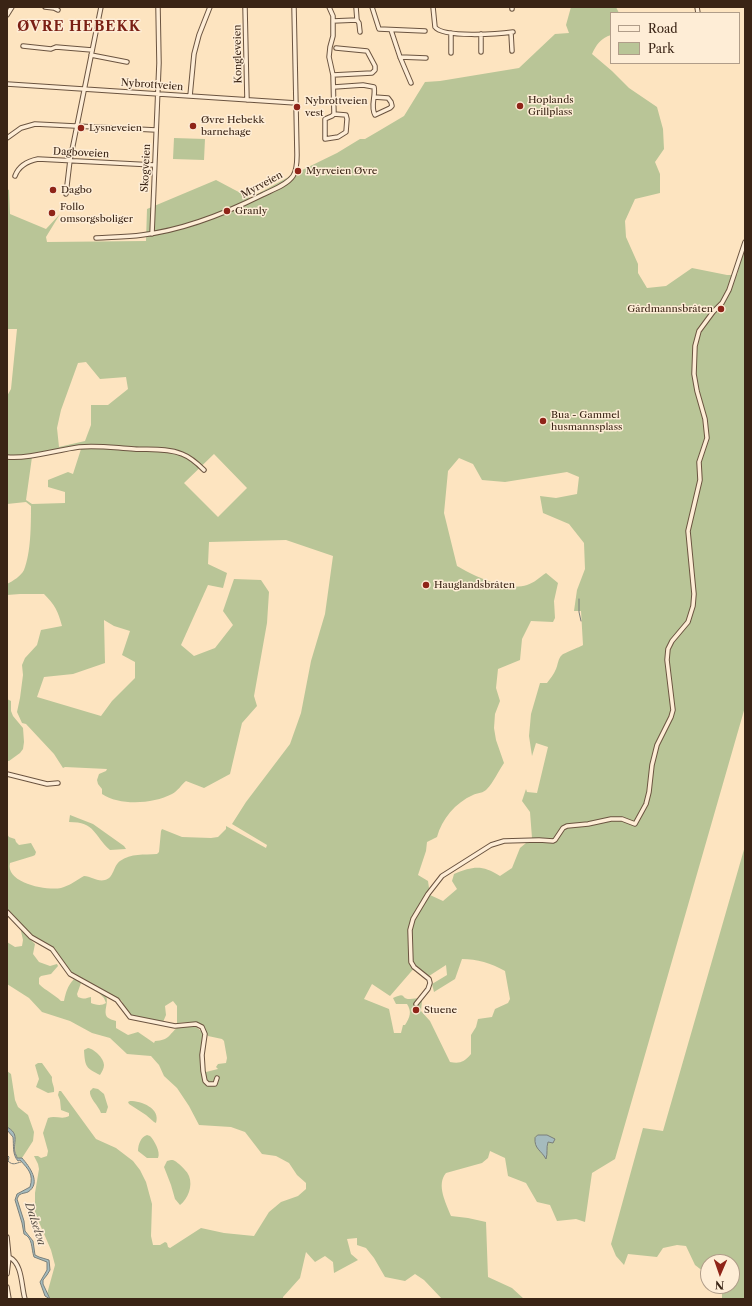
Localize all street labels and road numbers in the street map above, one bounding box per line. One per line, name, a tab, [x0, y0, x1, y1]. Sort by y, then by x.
street label: Kongleveien	[231, 24, 245, 84]
street label: Nybrottveien	[120, 77, 184, 93]
street label: Skogveien	[139, 143, 153, 193]
street label: Dagboveien	[53, 146, 109, 160]
street label: Myrveien	[239, 169, 285, 201]

